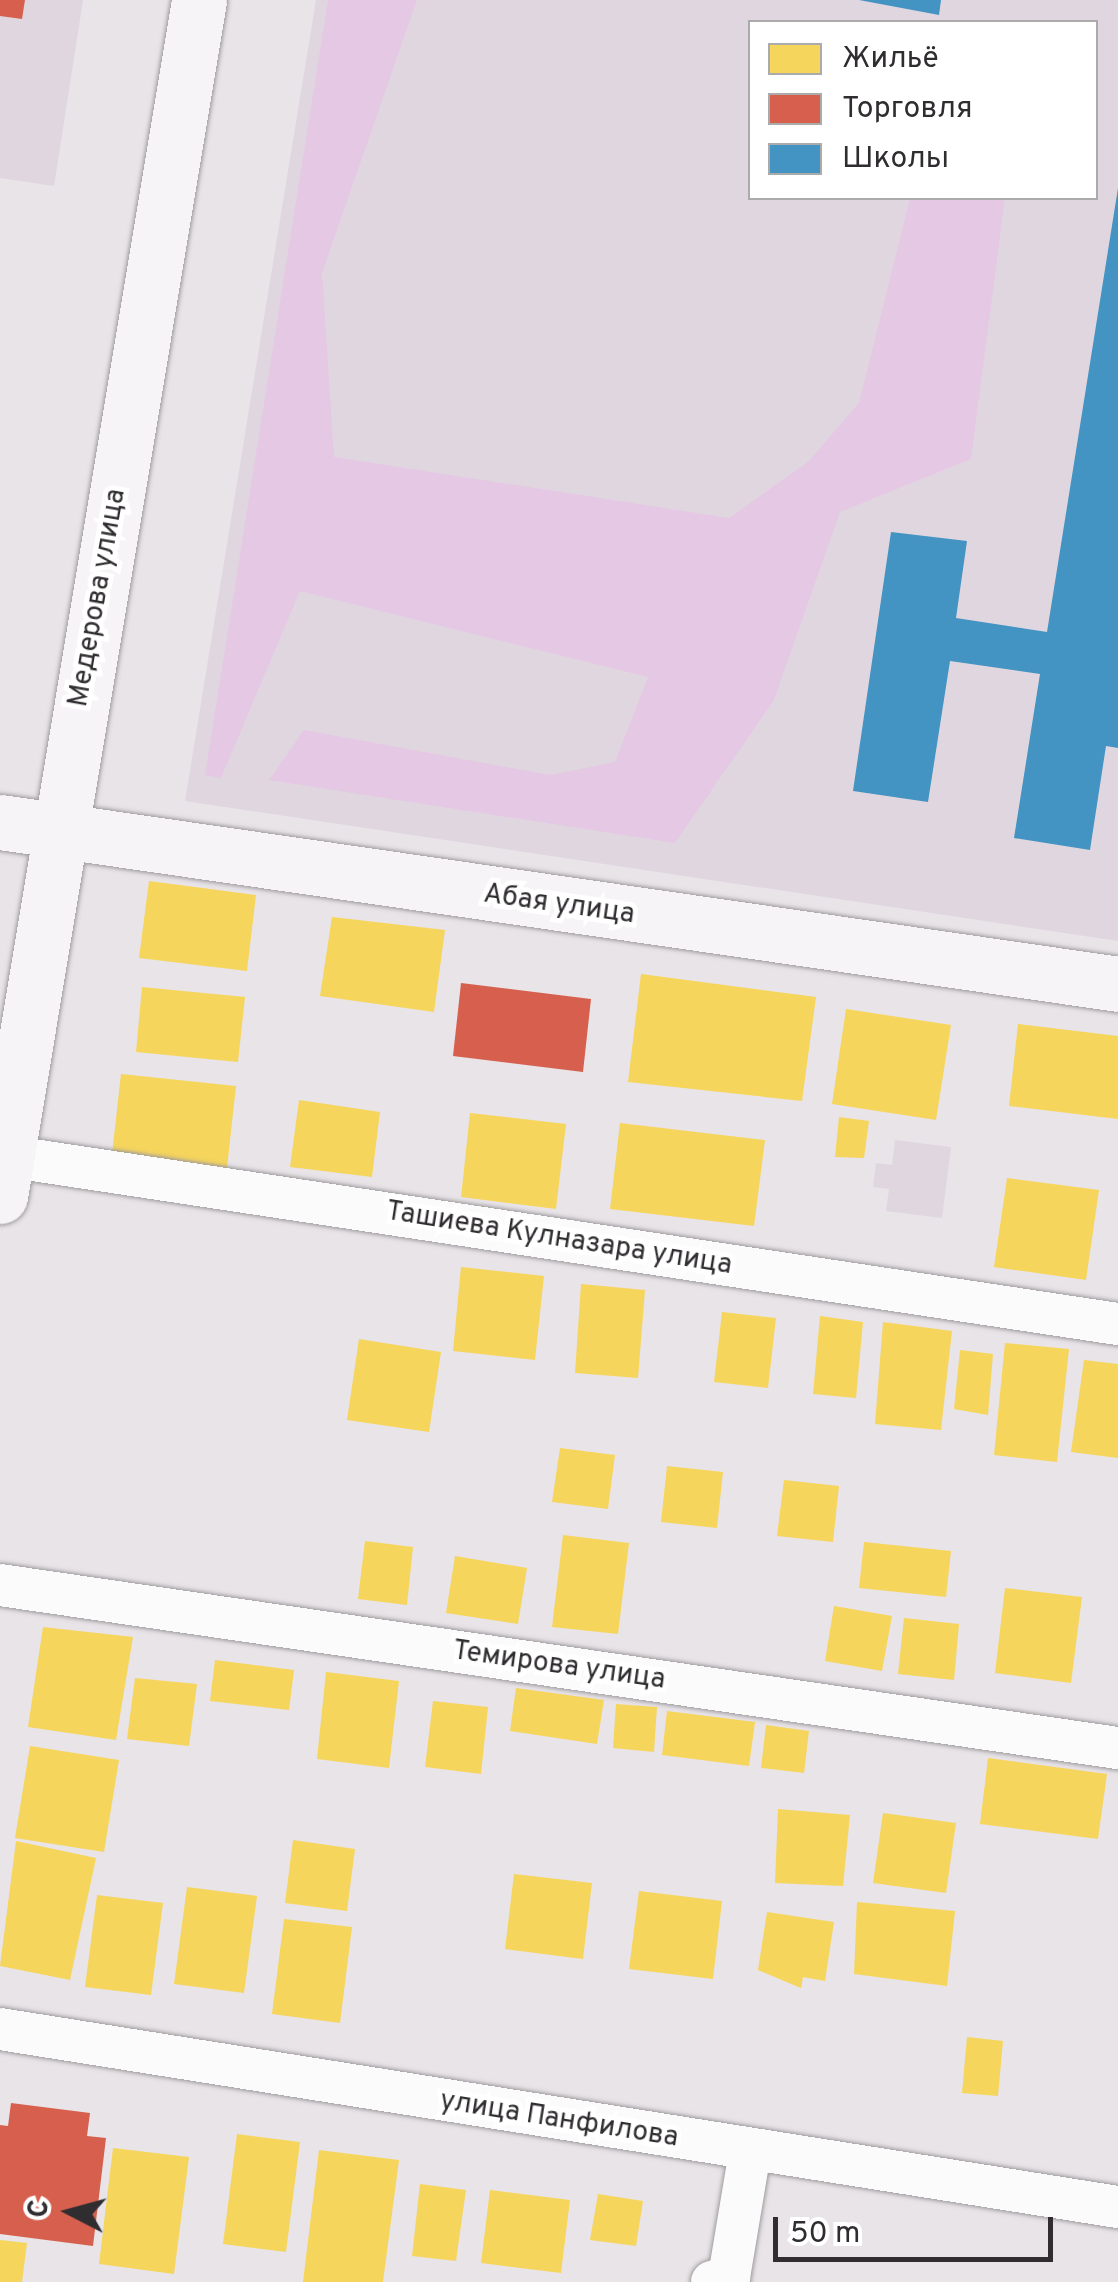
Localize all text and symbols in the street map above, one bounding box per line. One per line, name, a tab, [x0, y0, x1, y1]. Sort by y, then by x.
legend	[748, 20, 1098, 200]
text: Жильё	[842, 41, 939, 78]
text: Торговля	[842, 91, 973, 128]
text: Школы	[842, 141, 949, 178]
street label: Медерова улица	[62, 486, 134, 710]
street label: Абая улица	[481, 878, 637, 932]
street label: Ташиева Кулназара улица	[384, 1195, 734, 1283]
street label: Темирова улица	[451, 1634, 667, 1698]
street label: улица Панфилова	[437, 2085, 681, 2155]
north arrow	[20, 2162, 120, 2262]
scale bar	[778, 2197, 1058, 2259]
text: С	[21, 2198, 59, 2220]
text: 50 m	[790, 2216, 860, 2253]

